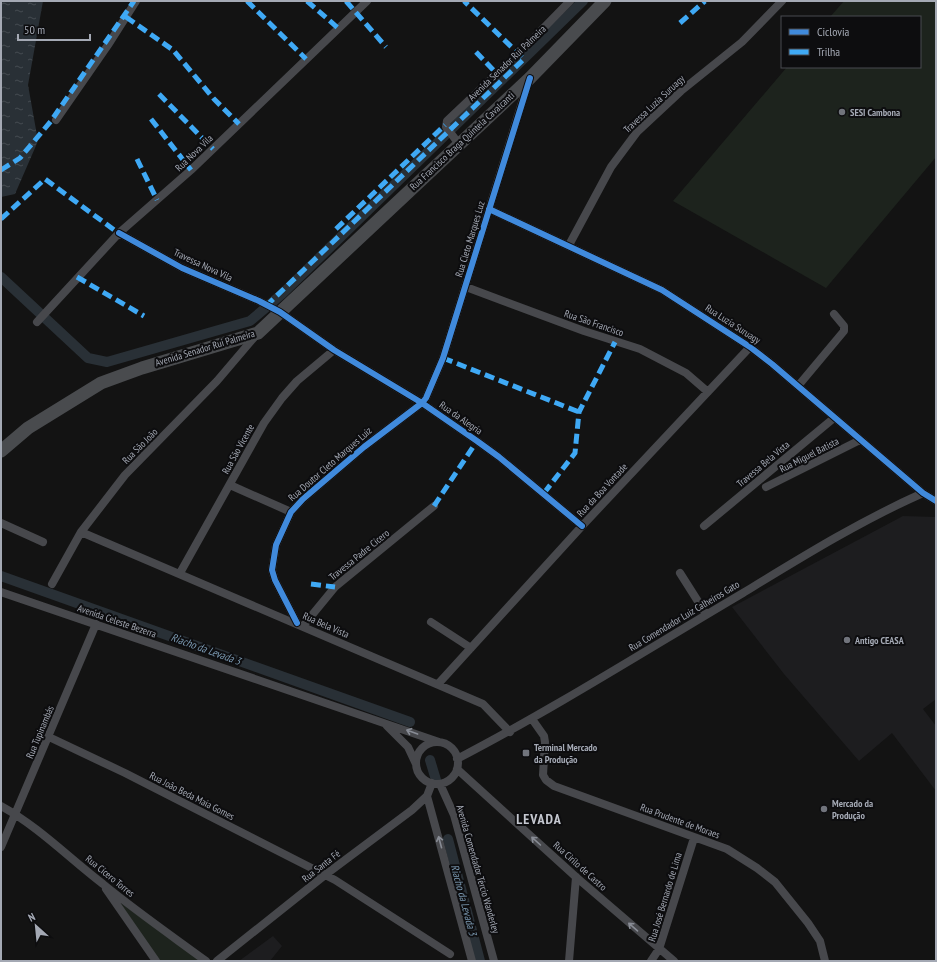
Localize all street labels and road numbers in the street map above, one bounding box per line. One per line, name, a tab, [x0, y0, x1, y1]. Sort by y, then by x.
street label: Avenida Senador Rui Palmeira	[465, 22, 549, 104]
street label: Travessa Luzia Suruagy	[621, 72, 688, 136]
street label: Rua Francisco Braga Quintela Cavalcanti	[407, 89, 517, 193]
street label: Rua Nova Vila	[172, 132, 216, 174]
street label: Rua Cleto Marques Luz	[452, 199, 488, 279]
street label: Travessa Nova Vila	[171, 246, 235, 284]
street label: Rua Luzia Suruagy	[703, 301, 763, 347]
street label: Rua São Francisco	[563, 307, 625, 339]
street label: Avenida Senador Rui Palmeira	[154, 327, 256, 369]
street label: Rua da Alegria	[437, 398, 485, 438]
street label: Rua São Vicente	[219, 422, 257, 476]
street label: Rua Doutor Cleto Marques Luiz	[285, 424, 375, 504]
street label: Rua São João	[119, 425, 161, 467]
street label: Rua Miguel Batista	[777, 434, 841, 476]
street label: Travessa Bela Vista	[734, 438, 792, 490]
street label: Rua da Boa Vontade	[574, 460, 630, 520]
street label: Travessa Padre Cícero	[326, 527, 392, 583]
street label: Rua Comendador Luiz Calheiros Gato	[626, 578, 742, 654]
street label: Avenida Celeste Bezerra	[76, 601, 158, 641]
street label: Rua Bela Vista	[301, 609, 351, 641]
street label: Rua Tupinambás	[23, 703, 57, 760]
street label: Rua João Beda Maia Gomes	[147, 769, 237, 823]
street label: Rua Prudente de Moraes	[638, 801, 722, 842]
street label: Avenida Comendador Tércio Wanderley	[453, 803, 503, 935]
street label: Rua Cirilo de Castro	[550, 838, 610, 894]
street label: Rua Santa Fé	[299, 847, 343, 885]
street label: Rua José Bernardo de Lima	[645, 851, 685, 943]
street label: Rua Cícero Torres	[83, 852, 138, 900]

